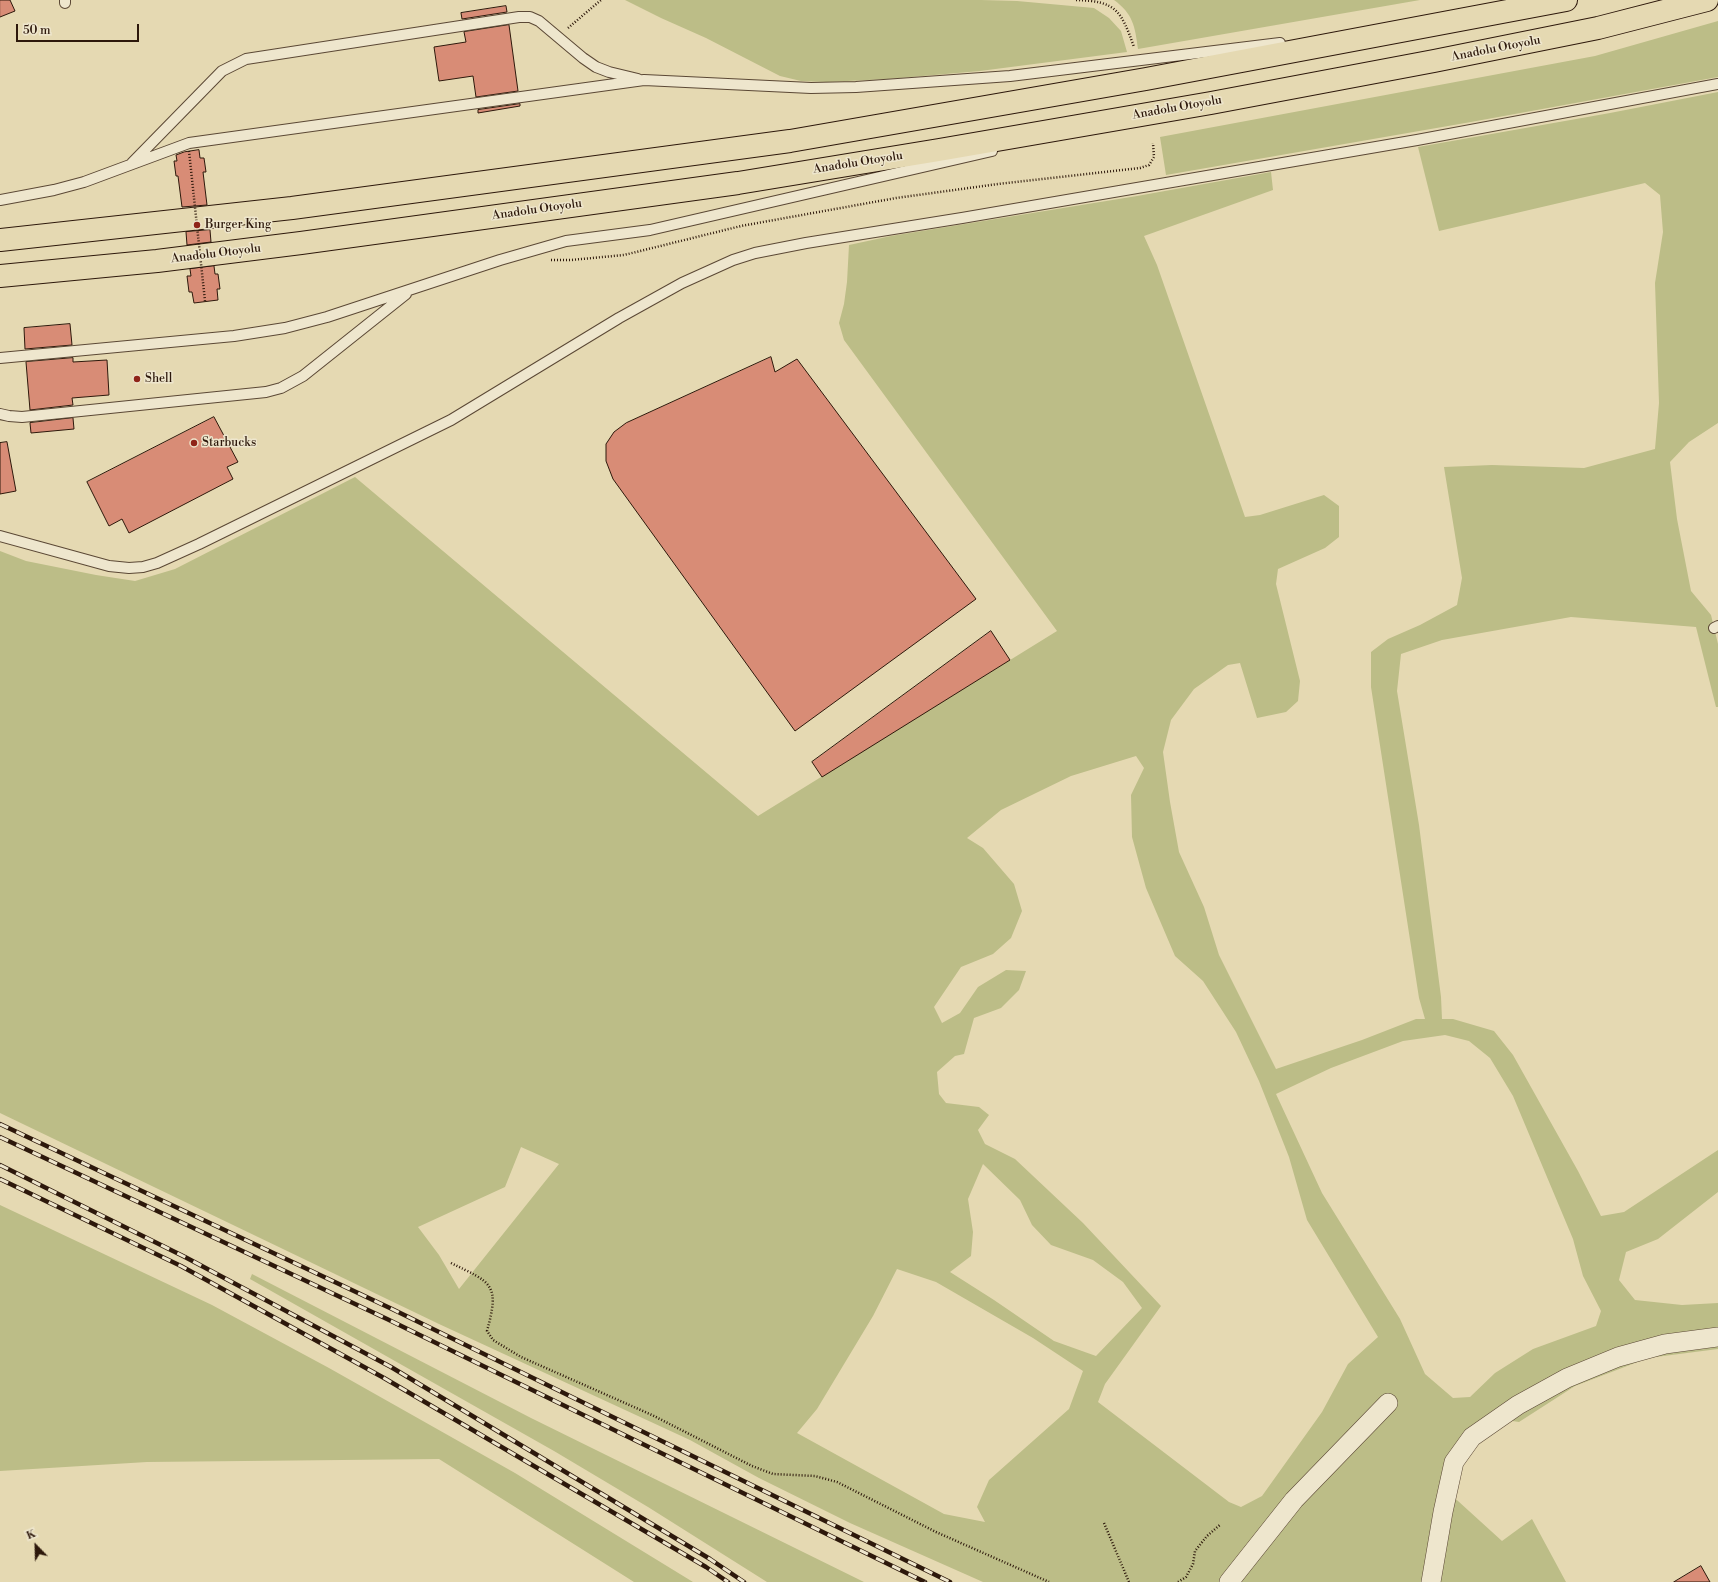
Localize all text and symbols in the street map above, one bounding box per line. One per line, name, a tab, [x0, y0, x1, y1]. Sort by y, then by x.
scale bar	[18, 16, 141, 42]
text: 50 m	[23, 23, 51, 38]
street label: Anadolu Otoyolu	[1450, 33, 1542, 65]
street label: Anadolu Otoyolu	[1131, 93, 1223, 123]
street label: Anadolu Otoyolu	[812, 149, 904, 177]
street label: Anadolu Otoyolu	[491, 197, 583, 223]
place label: Burger King	[205, 218, 271, 232]
marker: Burger King	[192, 220, 202, 230]
street label: Anadolu Otoyolu	[170, 241, 262, 267]
place label: Shell	[145, 372, 172, 386]
marker: Shell	[132, 374, 142, 384]
place label: Starbucks	[202, 436, 256, 450]
marker: Starbucks	[189, 438, 199, 448]
north arrow	[16, 1526, 56, 1566]
text: K	[24, 1527, 38, 1543]

